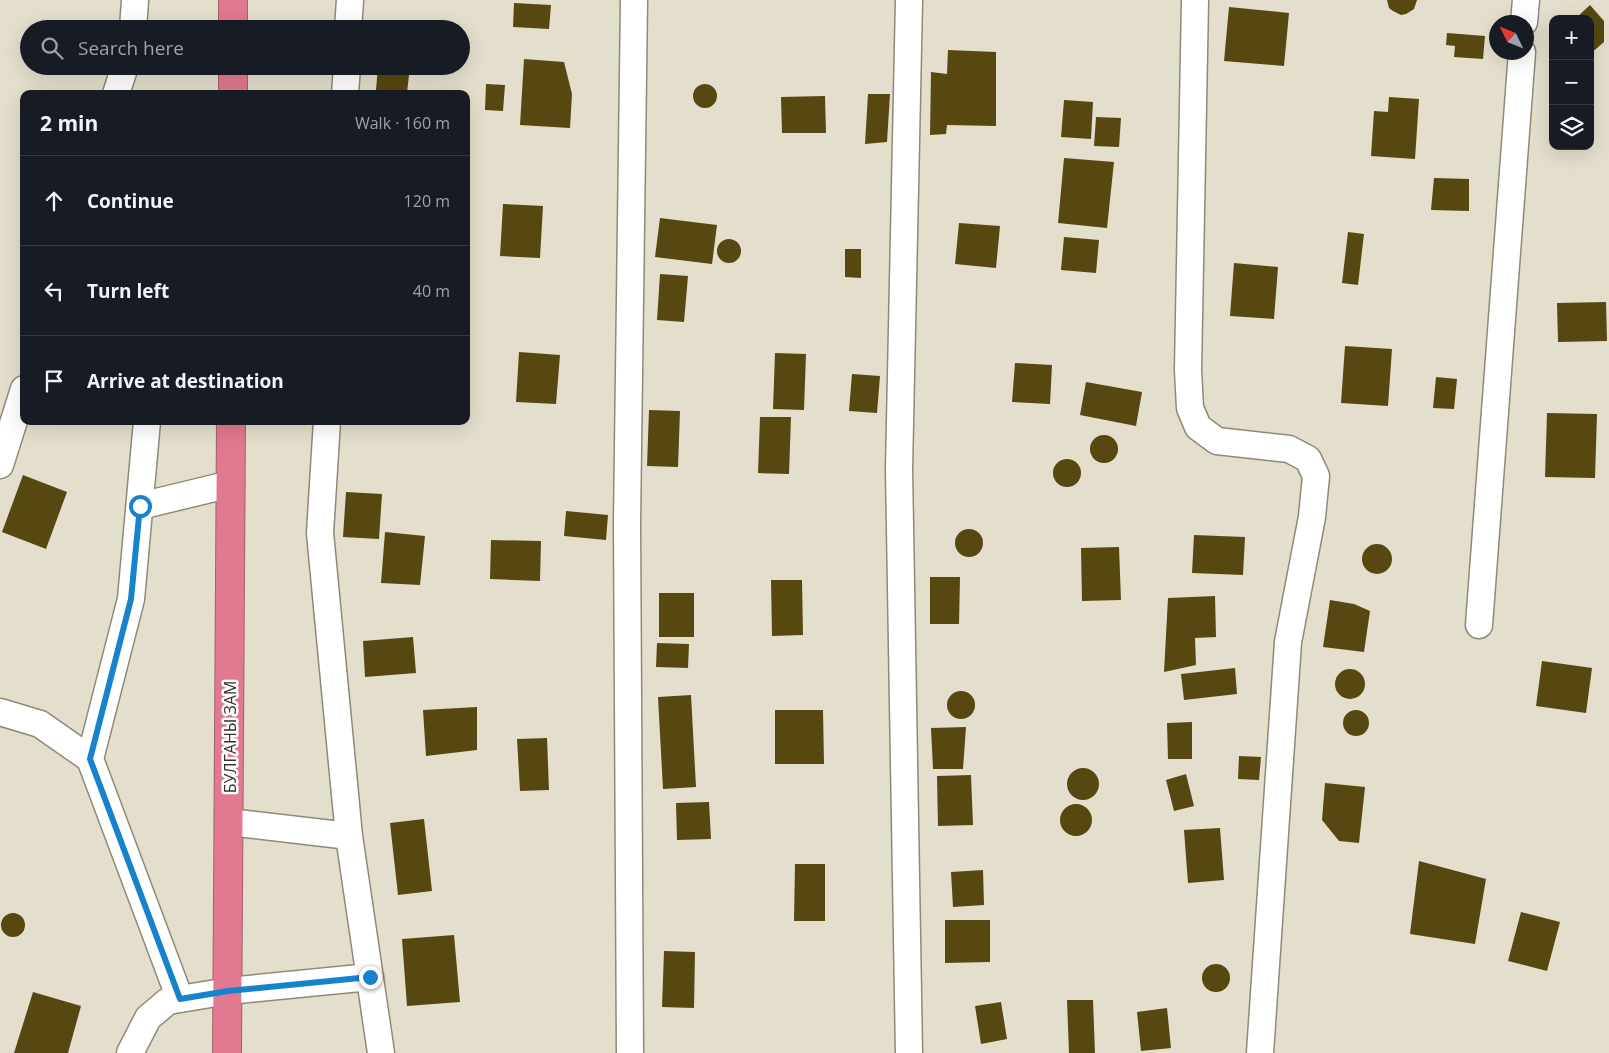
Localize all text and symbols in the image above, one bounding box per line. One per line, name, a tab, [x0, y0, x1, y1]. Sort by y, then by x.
north arrow	[1489, 15, 1534, 60]
map controls	[1549, 15, 1594, 150]
button: +	[1549, 15, 1594, 60]
search box	[20, 20, 470, 75]
icon: search	[38, 34, 66, 62]
text: Search here	[78, 35, 184, 61]
button: −	[1549, 60, 1594, 105]
button: layers	[1549, 105, 1594, 150]
text: 2 min	[40, 109, 98, 137]
text: Walk · 160 m	[355, 112, 450, 134]
icon: ahead	[40, 187, 68, 215]
text: Continue	[87, 188, 174, 214]
text: 120 m	[404, 190, 450, 212]
icon: left	[40, 277, 68, 305]
text: Turn left	[87, 278, 169, 304]
text: 40 m	[413, 280, 450, 302]
icon: arrive	[40, 367, 68, 395]
text: Arrive at destination	[87, 368, 284, 394]
route start	[129, 495, 152, 518]
street label: БУЛГАНЫ ЗАМ	[219, 681, 241, 793]
route end	[359, 966, 382, 989]

